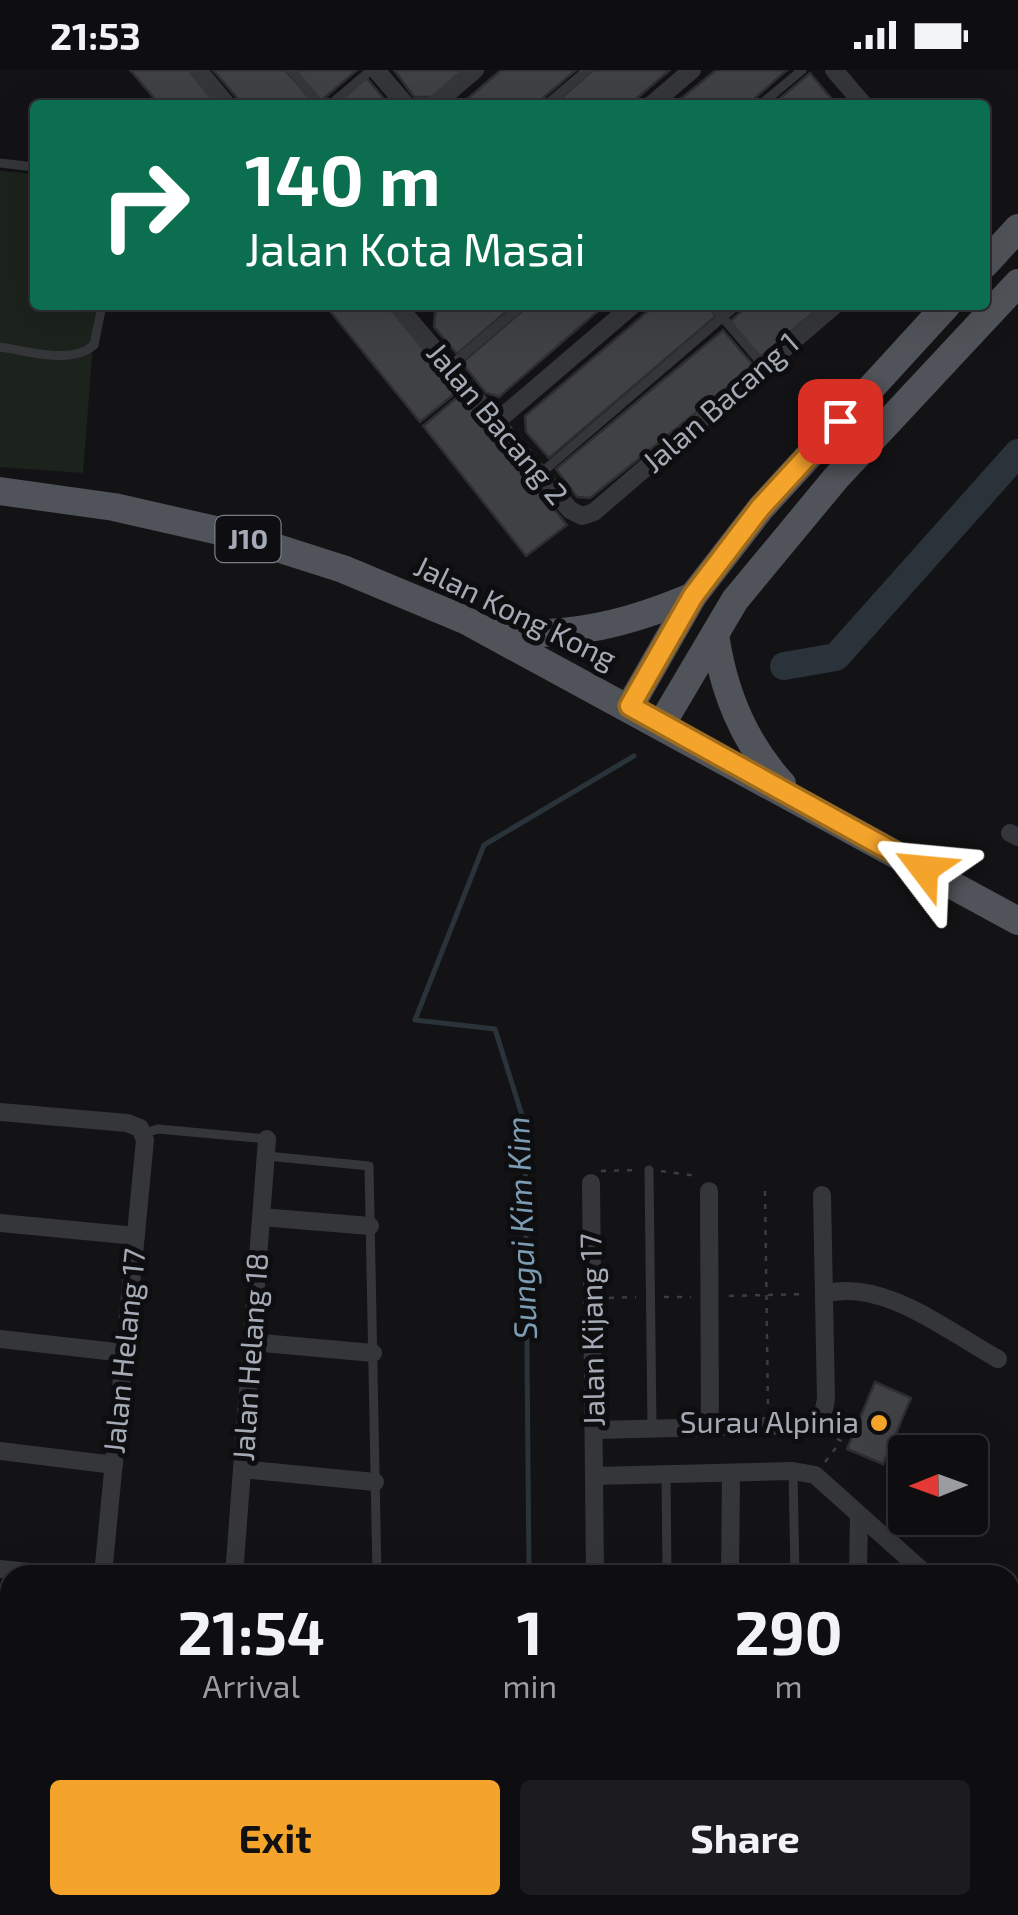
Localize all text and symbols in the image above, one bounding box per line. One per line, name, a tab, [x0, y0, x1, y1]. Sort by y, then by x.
text: 21:53	[50, 12, 141, 58]
text: 140 m	[245, 136, 441, 220]
icon: right	[80, 140, 210, 270]
text: Jalan Kota Masai	[245, 221, 586, 275]
street label: Jalan Bacang 1	[634, 324, 805, 479]
street label: Jalan Bacang 2	[420, 334, 577, 511]
pin	[798, 379, 883, 464]
icon: arrive	[813, 394, 868, 449]
road number: J10	[216, 516, 280, 562]
street label: Jalan Kong Kong	[409, 547, 623, 676]
position arrow	[872, 817, 976, 921]
water label: Sungai Kim Kim	[497, 1116, 544, 1340]
street label: Jalan Kijang 17	[571, 1233, 611, 1427]
street label: Jalan Helang 17	[94, 1247, 152, 1455]
street label: Jalan Helang 18	[224, 1251, 274, 1462]
place label: Surau Alpinia	[680, 1403, 859, 1439]
marker: Surau Alpinia	[868, 1412, 890, 1434]
north arrow	[888, 1435, 988, 1535]
map controls	[888, 1435, 988, 1535]
text: 21:54	[177, 1595, 325, 1667]
text: 1	[517, 1595, 543, 1667]
text: 290	[734, 1595, 843, 1667]
text: Arrival	[203, 1666, 300, 1704]
text: min	[502, 1666, 557, 1704]
text: m	[774, 1666, 803, 1704]
button: Exit	[50, 1780, 500, 1895]
button: Share	[520, 1780, 970, 1895]

